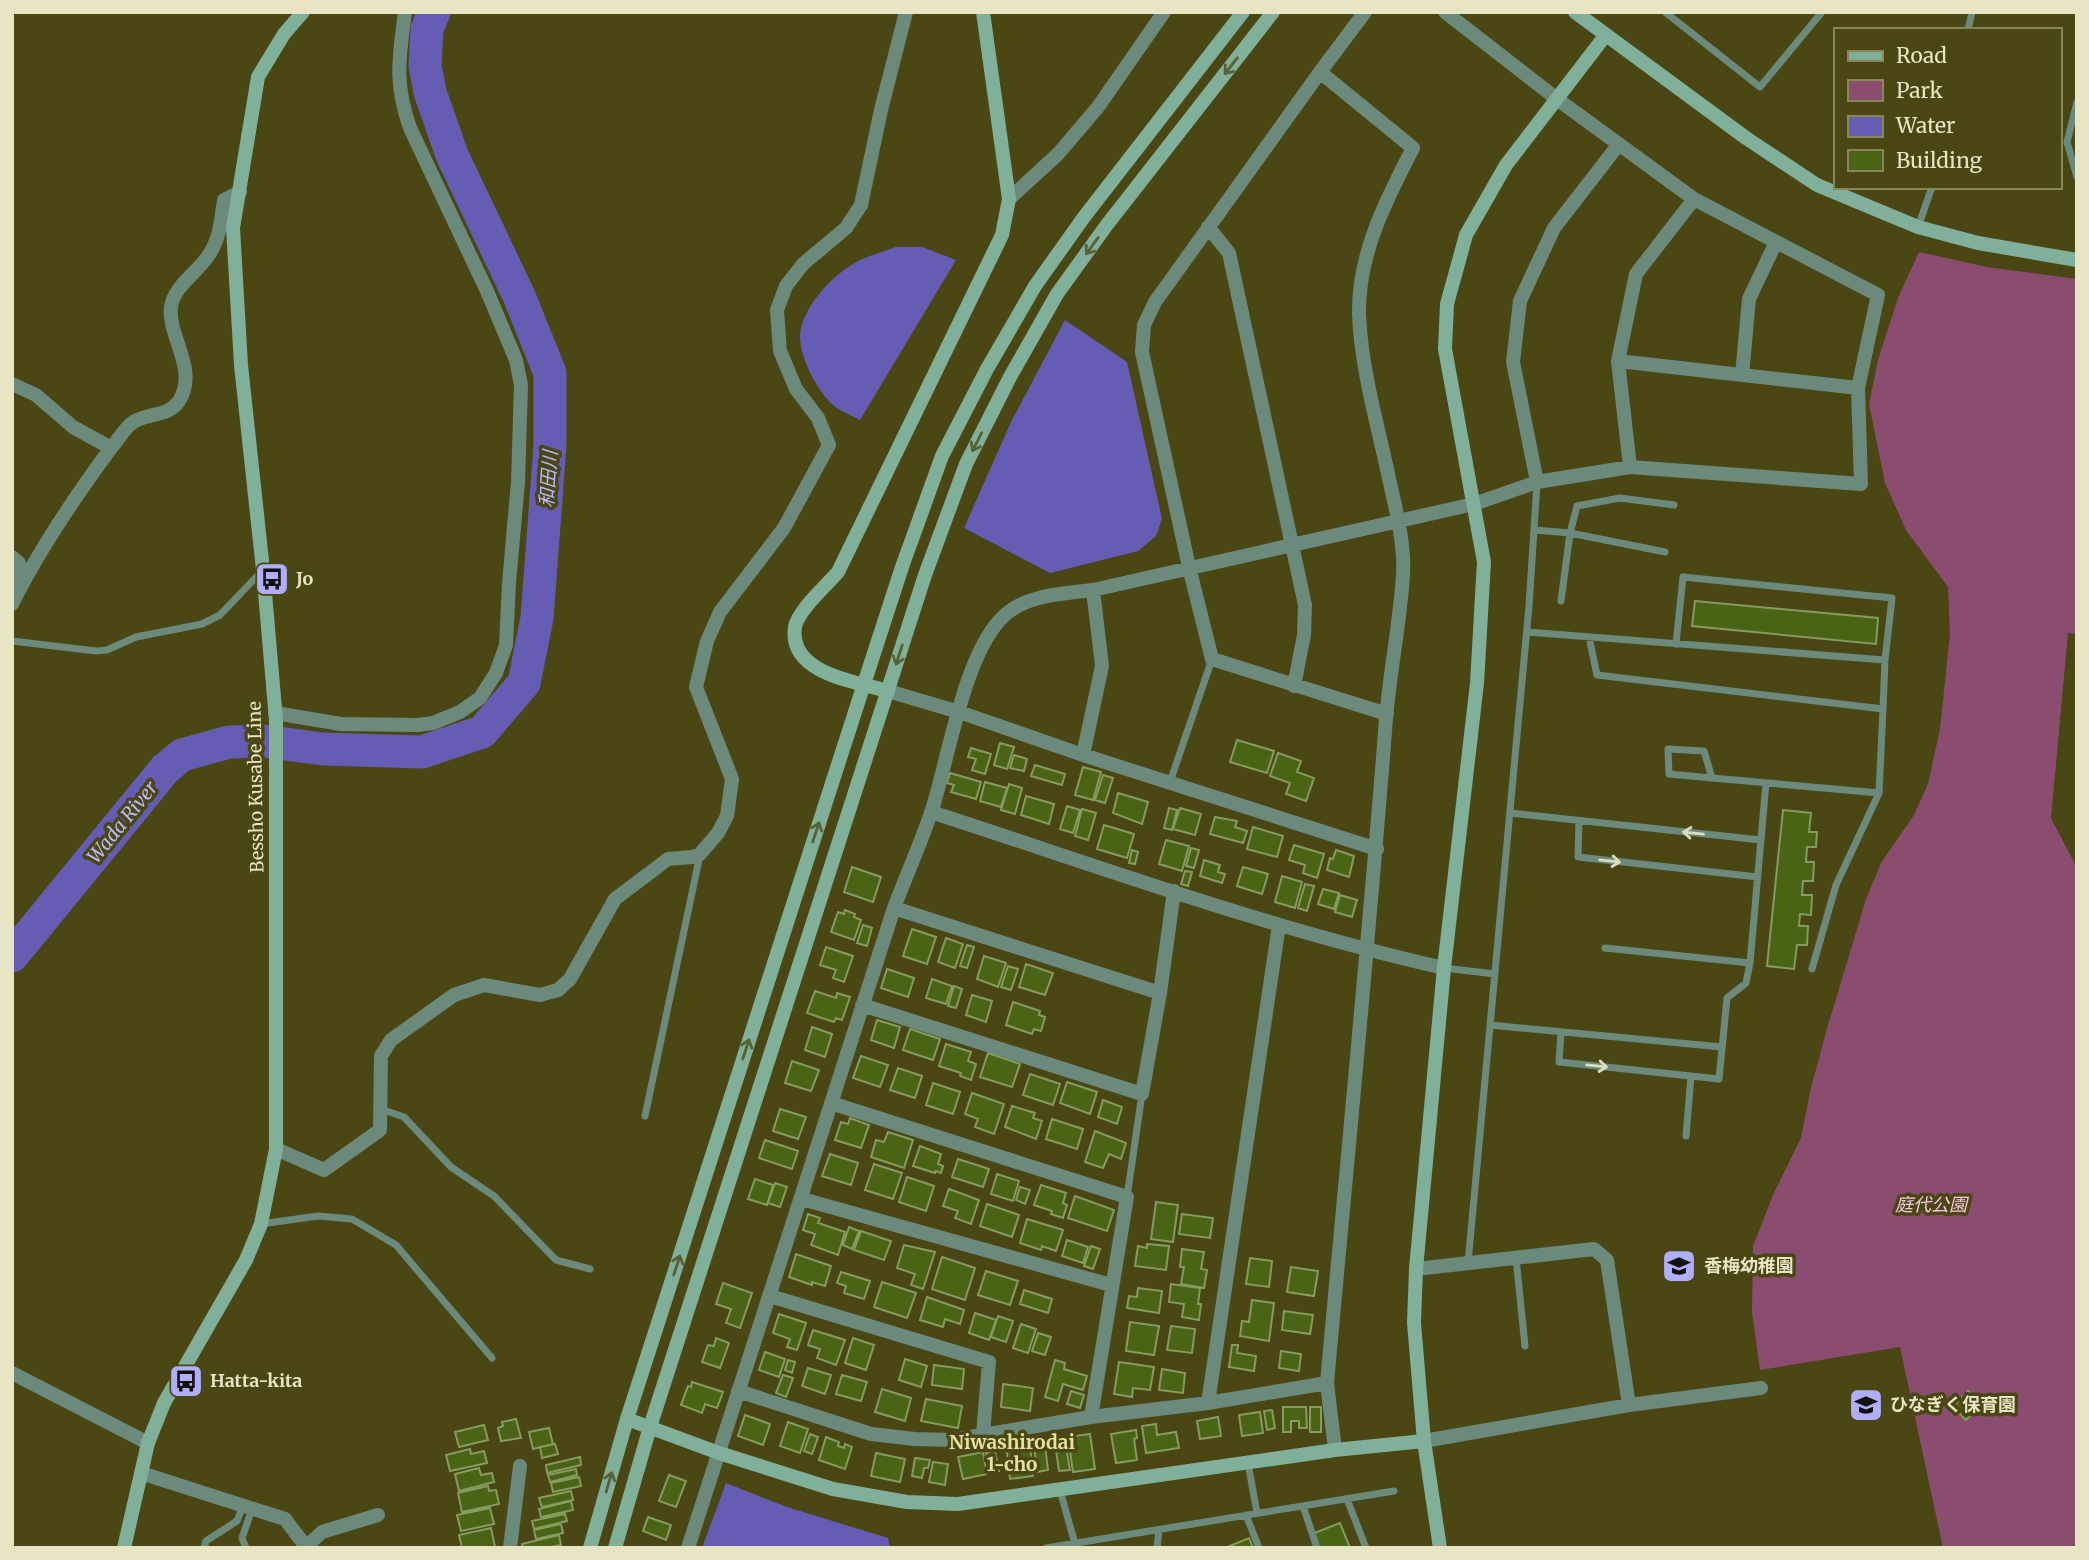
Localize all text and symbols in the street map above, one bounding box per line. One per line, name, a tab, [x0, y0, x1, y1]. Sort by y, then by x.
legend	[1834, 28, 2061, 189]
text: Road	[1896, 42, 1947, 69]
one-way arrow	[1224, 56, 1239, 75]
text: Park	[1896, 77, 1943, 104]
text: Water	[1895, 112, 1955, 139]
text: Building	[1896, 147, 1983, 174]
one-way arrow	[1085, 236, 1099, 255]
one-way arrow	[969, 431, 983, 452]
water label: 和田川	[534, 448, 562, 508]
bus stop icon: Jo	[253, 560, 291, 598]
place label: Jo	[295, 567, 314, 590]
one-way arrow	[892, 644, 905, 666]
street label: Bessho Kusabe Line	[243, 701, 268, 873]
water label: Wada River	[82, 776, 163, 868]
one-way arrow	[810, 821, 823, 843]
one-way arrow	[1683, 826, 1705, 839]
one-way arrow	[1598, 854, 1620, 867]
one-way arrow	[741, 1038, 754, 1060]
one-way arrow	[1585, 1060, 1607, 1073]
park label: 庭代公園	[1895, 1193, 1970, 1216]
school or university icon: 香梅幼稚園	[1660, 1247, 1698, 1285]
one-way arrow	[671, 1254, 684, 1276]
place label: 香梅幼稚園	[1704, 1254, 1794, 1277]
bus stop icon: Hatta-kita	[167, 1362, 205, 1400]
place label: Hatta-kita	[210, 1369, 302, 1392]
school or university icon: ひなぎく保育園	[1847, 1386, 1885, 1424]
place label: ひなぎく保育園	[1890, 1393, 2016, 1416]
district label: Niwashirodai 1-cho	[949, 1430, 1075, 1476]
one-way arrow	[603, 1471, 616, 1493]

